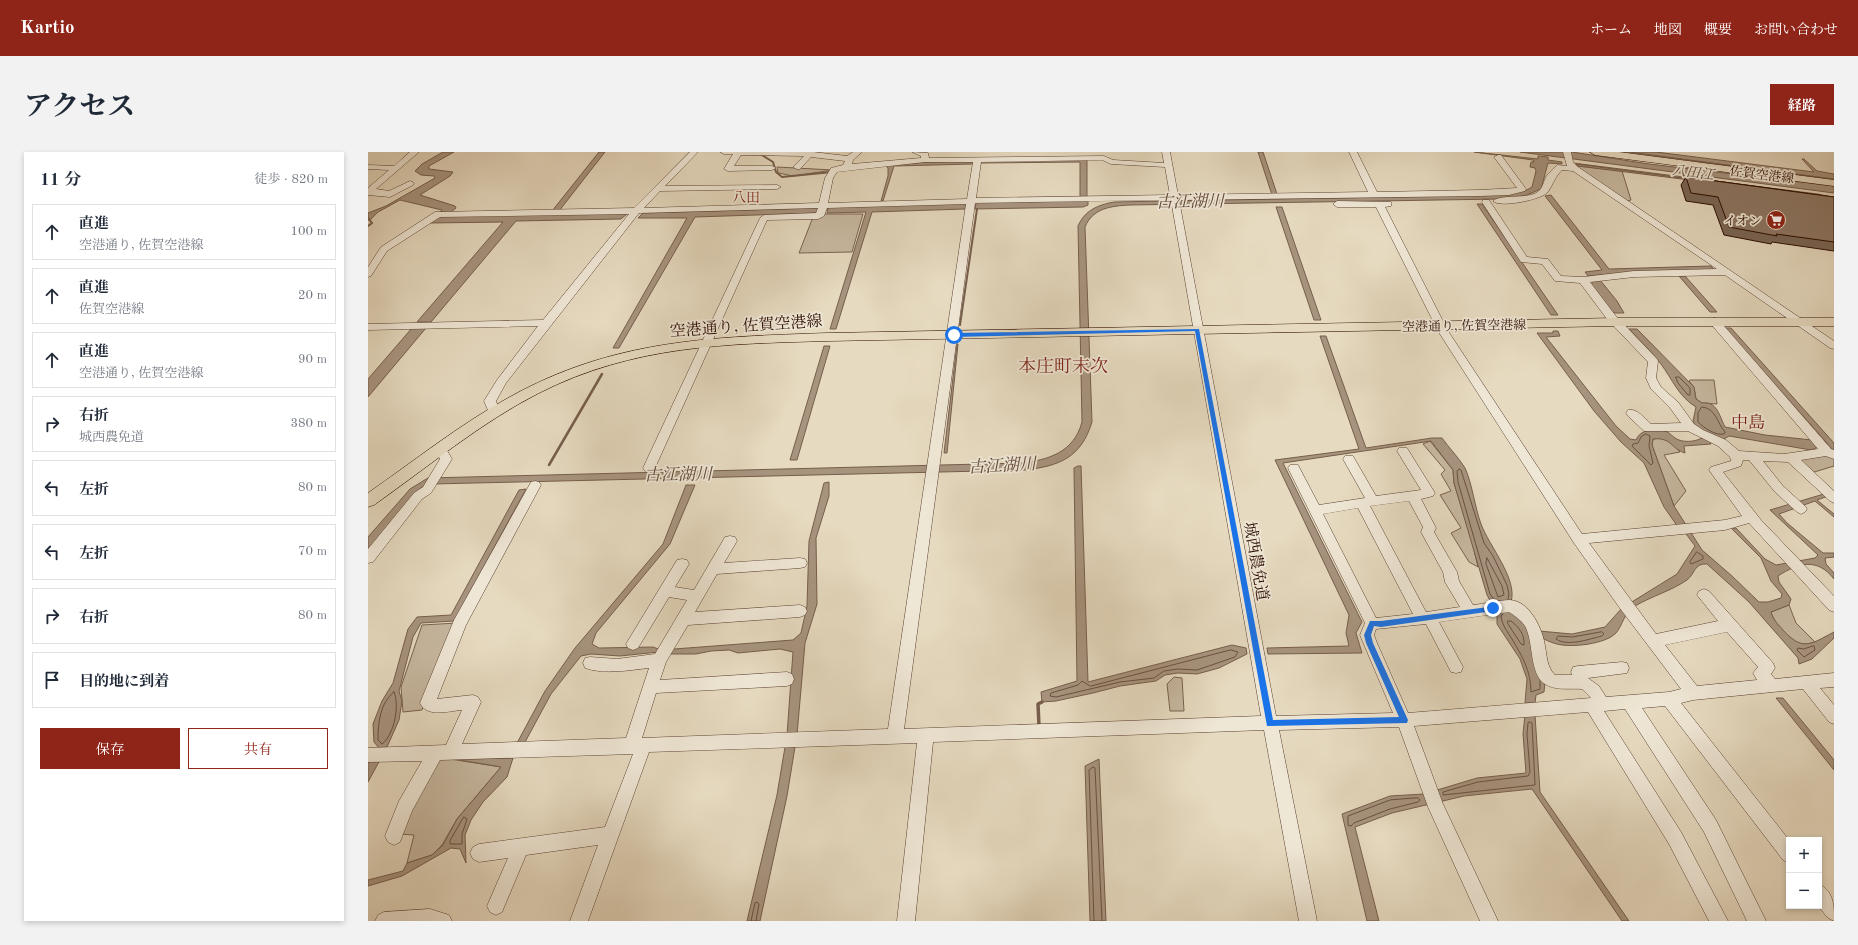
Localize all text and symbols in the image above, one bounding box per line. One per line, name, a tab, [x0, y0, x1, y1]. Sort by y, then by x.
text: Kartio	[20, 19, 75, 38]
text: ホーム	[1590, 23, 1632, 37]
text: 地図	[1654, 23, 1682, 37]
text: 概要	[1704, 23, 1732, 37]
text: お問い合わせ	[1754, 23, 1838, 37]
button: 経路	[1770, 84, 1834, 125]
text: アクセス	[24, 94, 135, 122]
water label: 八田江	[1671, 162, 1717, 183]
street label: 佐賀空港線	[1729, 164, 1795, 186]
text: 11 分	[40, 172, 81, 189]
text: 徒歩 · 820 m	[254, 173, 328, 186]
district label: 八田	[732, 190, 760, 205]
water label: 古江湖川	[1156, 191, 1226, 212]
supermarket icon: イオン	[1765, 209, 1787, 231]
place label: イオン	[1723, 214, 1762, 228]
text: 直進	[79, 217, 109, 232]
icon: ahead	[41, 221, 63, 243]
text: 100 m	[290, 225, 327, 238]
text: 空港通り, 佐賀空港線	[79, 239, 203, 252]
text: 直進	[79, 281, 109, 296]
icon: ahead	[41, 285, 63, 307]
text: 20 m	[298, 289, 327, 302]
text: 佐賀空港線	[79, 303, 144, 316]
street label: 空港通り, 佐賀空港線	[669, 312, 823, 340]
street label: 空港通り, 佐賀空港線	[1402, 318, 1526, 334]
route start	[945, 326, 963, 344]
text: 直進	[79, 345, 109, 360]
icon: ahead	[41, 349, 63, 371]
text: 90 m	[298, 353, 327, 366]
district label: 本庄町末次	[1018, 356, 1108, 376]
text: 空港通り, 佐賀空港線	[79, 367, 203, 380]
text: 右折	[79, 409, 109, 424]
icon: right	[41, 413, 63, 435]
district label: 中島	[1731, 413, 1765, 432]
text: 380 m	[290, 417, 327, 430]
text: 城西農免道	[79, 431, 144, 444]
water label: 古江湖川	[968, 454, 1038, 477]
water label: 古江湖川	[644, 464, 714, 485]
icon: left	[41, 477, 63, 499]
text: 80 m	[298, 481, 327, 494]
text: 左折	[79, 483, 109, 498]
street label: 城西農免道	[1240, 520, 1272, 602]
icon: left	[41, 541, 63, 563]
text: 70 m	[298, 545, 327, 558]
text: 左折	[79, 547, 109, 562]
route end	[1484, 599, 1502, 617]
icon: right	[41, 605, 63, 627]
text: 80 m	[298, 609, 327, 622]
text: 右折	[79, 611, 109, 626]
icon: arrive	[41, 669, 63, 691]
text: 目的地に到着	[79, 675, 169, 690]
button: 保存	[40, 728, 180, 769]
button: 共有	[188, 728, 328, 769]
map controls	[1786, 837, 1822, 909]
button: +	[1786, 837, 1822, 873]
button: −	[1786, 873, 1822, 909]

